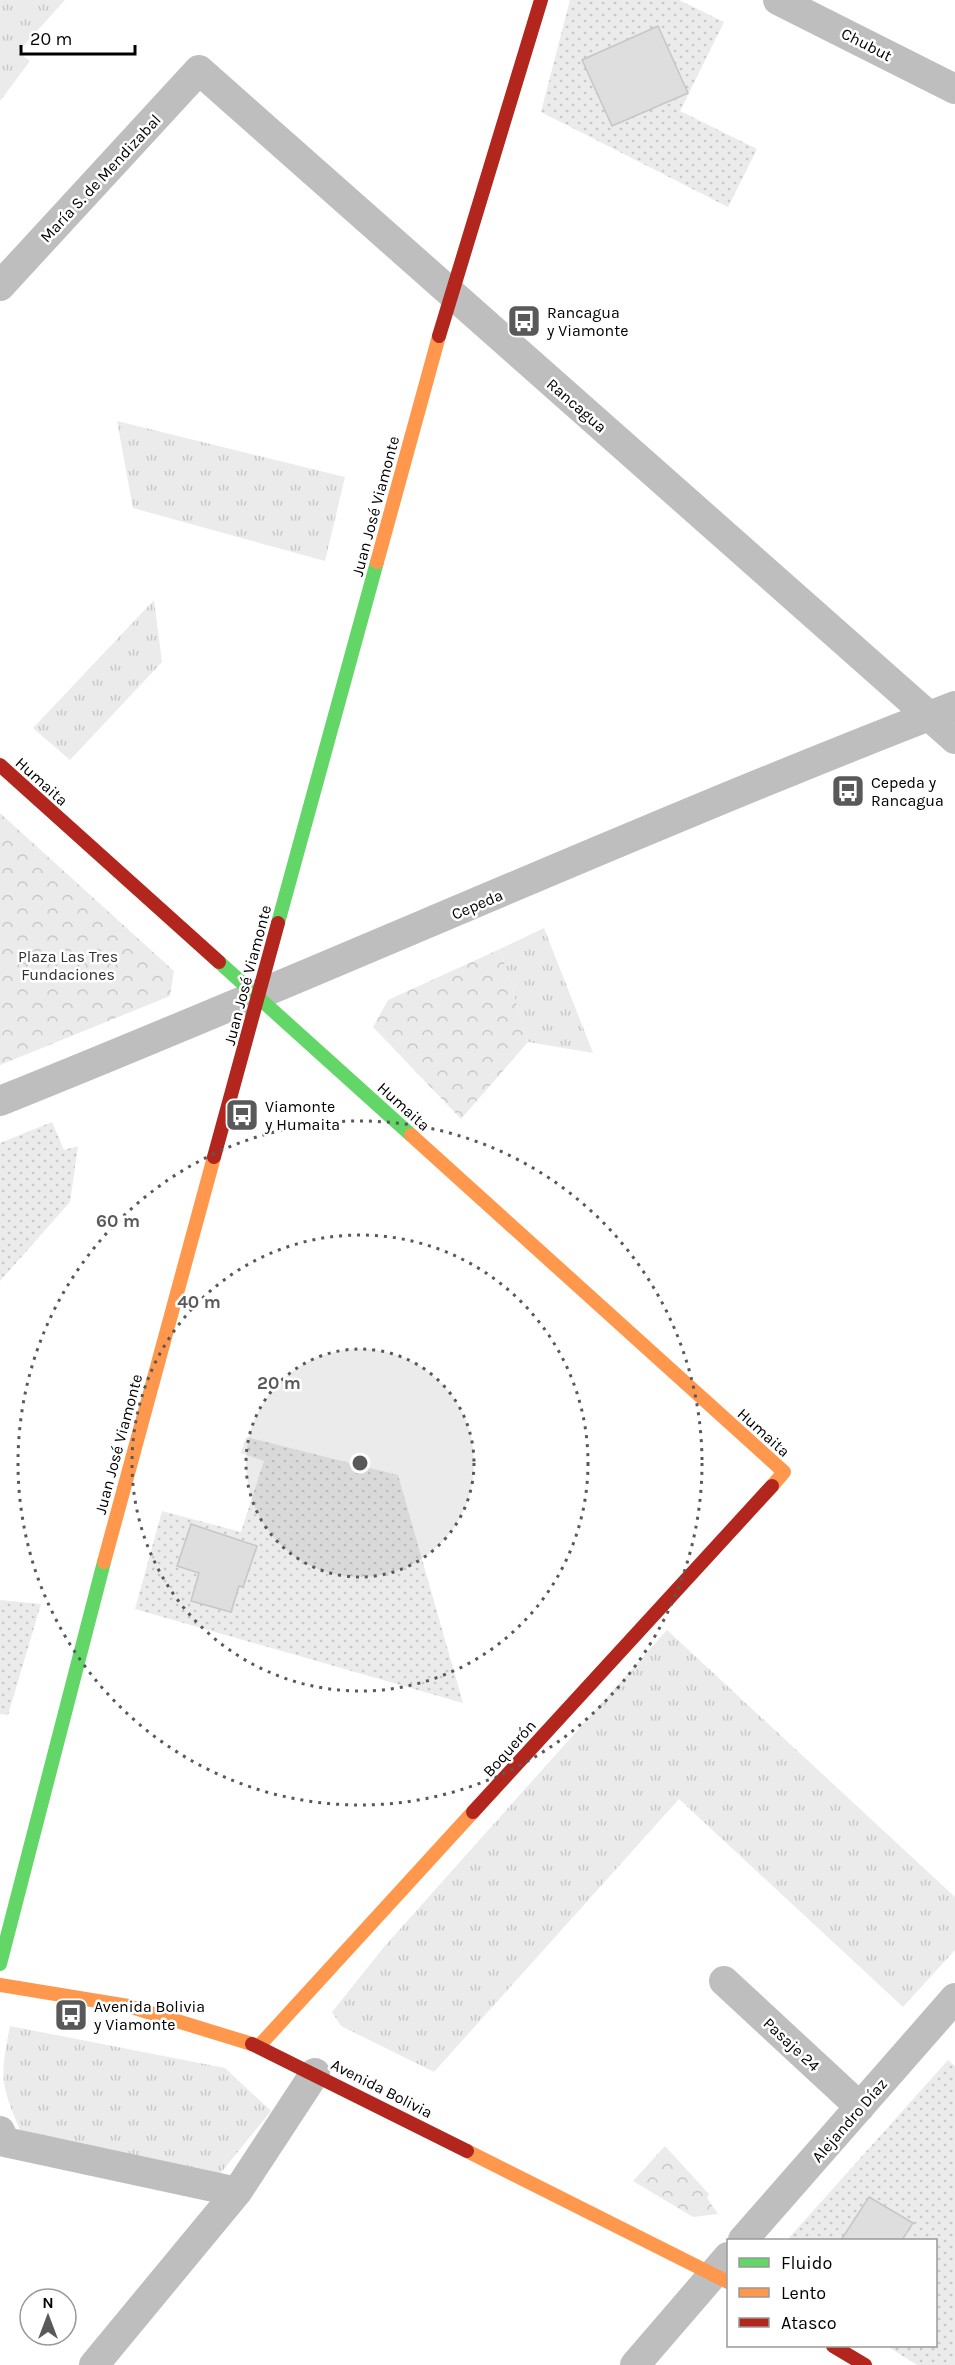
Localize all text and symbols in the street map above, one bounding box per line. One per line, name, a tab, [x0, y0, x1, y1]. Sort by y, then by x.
scale bar	[21, 18, 135, 56]
street label: Chubut	[838, 24, 895, 65]
text: 20 m	[30, 28, 72, 50]
street label: María S. de Mendizabal	[36, 110, 165, 246]
bus stop icon: Rancagua y Viamonte	[506, 303, 542, 339]
place label: Rancagua y Viamonte	[546, 303, 628, 340]
street label: Rancagua	[543, 374, 610, 436]
street label: Juan José Viamonte	[348, 434, 403, 578]
street label: Humaita	[12, 753, 72, 810]
bus stop icon: Cepeda y Rancagua	[830, 773, 866, 809]
place label: Cepeda y Rancagua	[871, 773, 944, 810]
street label: Cepeda	[449, 885, 506, 924]
street label: Juan José Viamonte	[220, 903, 275, 1047]
park label: Plaza Las Tres Fundaciones	[18, 947, 118, 984]
street label: Humaita	[374, 1078, 434, 1135]
bus stop icon: Viamonte y Humaita	[224, 1097, 260, 1133]
place label: Viamonte y Humaita	[264, 1097, 340, 1134]
text: 60 m	[96, 1210, 140, 1232]
text: 40 m	[177, 1291, 221, 1313]
street label: Juan José Viamonte	[91, 1372, 146, 1516]
text: 20 m	[257, 1372, 301, 1394]
street label: Humaita	[734, 1404, 794, 1461]
centre of rings	[350, 1453, 370, 1473]
street label: Boquerón	[479, 1716, 540, 1781]
bus stop icon: Avenida Bolivia y Viamonte	[53, 1997, 89, 2033]
place label: Avenida Bolivia y Viamonte	[93, 1997, 205, 2034]
street label: Pasaje 24	[760, 2014, 824, 2075]
street label: Avenida Bolivia	[328, 2055, 436, 2122]
street label: Alejandro Díaz	[808, 2075, 891, 2166]
legend	[727, 2239, 937, 2347]
text: Fluido	[781, 2252, 832, 2274]
text: Lento	[781, 2282, 826, 2304]
north arrow	[18, 2287, 78, 2347]
text: N	[42, 2293, 54, 2312]
text: Atasco	[781, 2312, 837, 2334]

